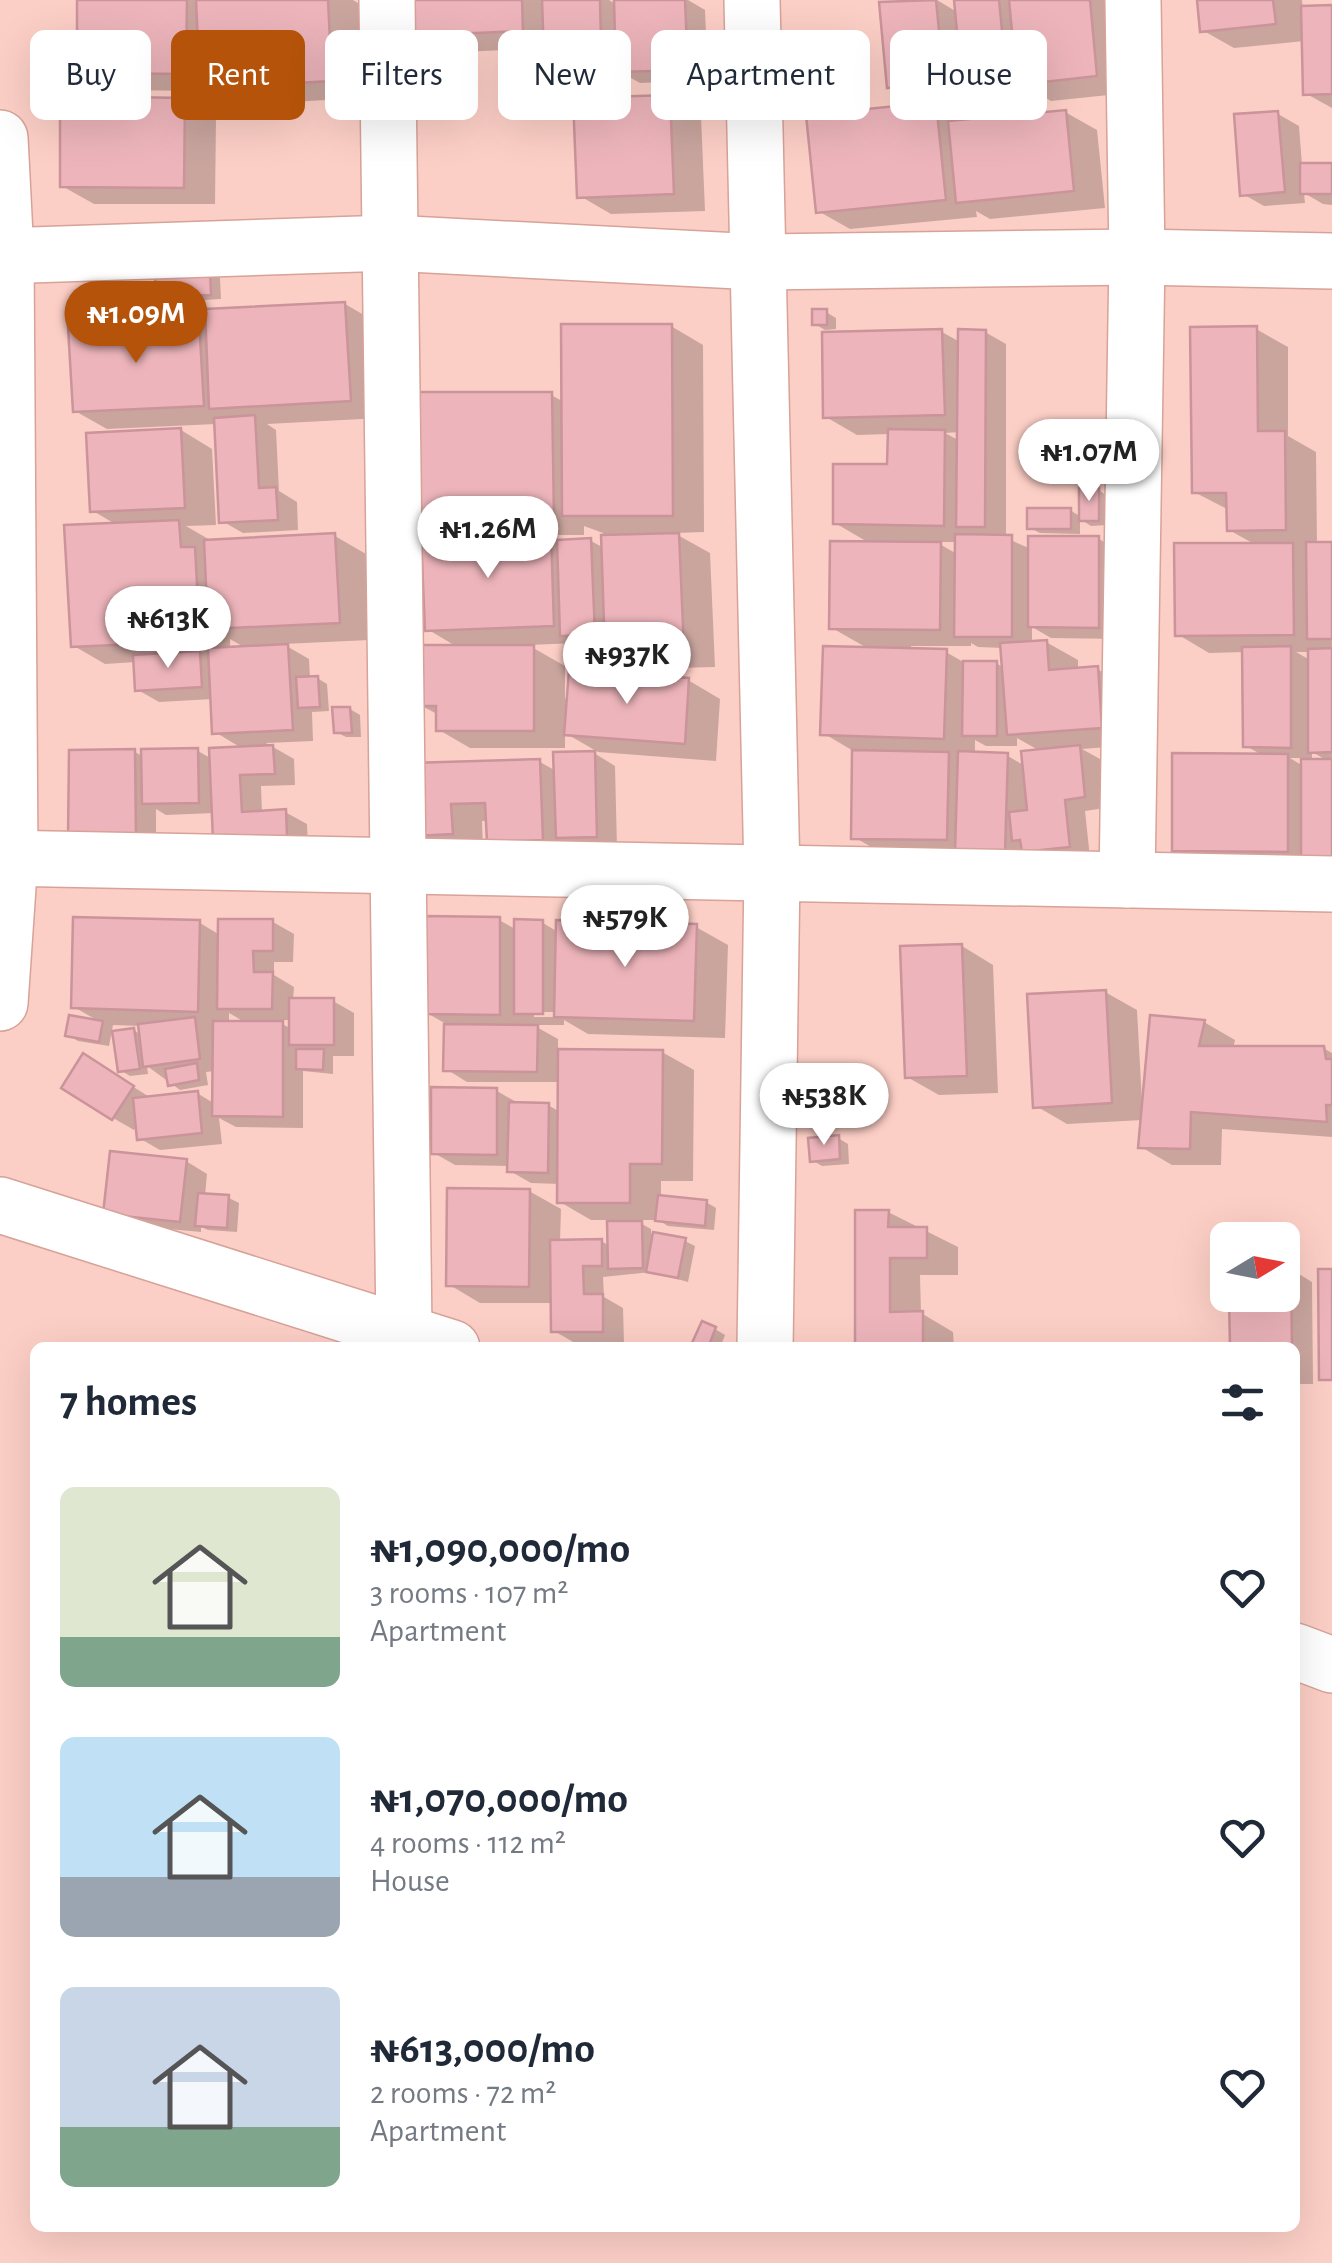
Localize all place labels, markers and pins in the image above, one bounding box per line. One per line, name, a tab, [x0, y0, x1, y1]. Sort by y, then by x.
pin: ₦1.09M	[55, 281, 217, 366]
pin: ₦1.07M	[1008, 419, 1170, 504]
pin: ₦1.26M	[407, 496, 569, 581]
pin: ₦613K	[98, 586, 238, 671]
pin: ₦937K	[557, 622, 697, 707]
pin: ₦579K	[555, 885, 695, 970]
pin: ₦538K	[754, 1063, 894, 1148]

